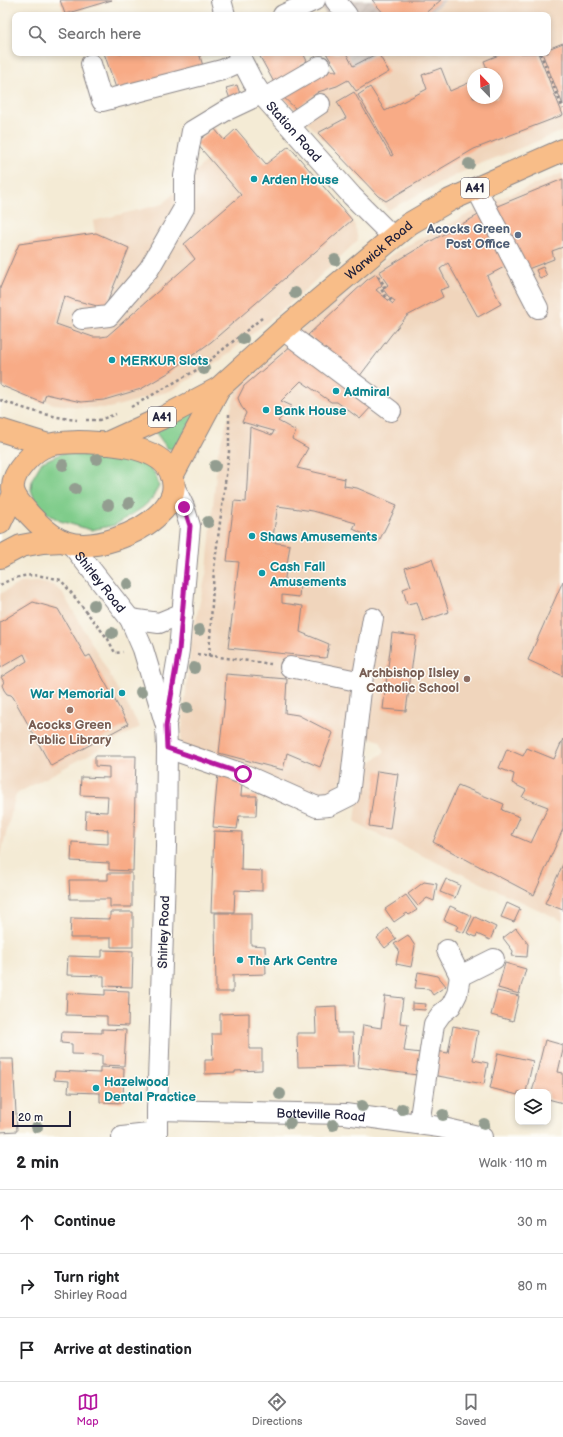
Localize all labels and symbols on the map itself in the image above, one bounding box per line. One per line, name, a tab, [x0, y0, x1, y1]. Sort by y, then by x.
north arrow	[467, 68, 503, 104]
street label: Station Road	[262, 98, 325, 165]
place label: Arden House	[261, 172, 339, 188]
marker: Arden House	[249, 174, 259, 184]
road number: A41	[461, 178, 489, 198]
street label: Warwick Road	[342, 218, 416, 283]
place label: Acocks Green Post Office	[426, 221, 511, 252]
marker: Acocks Green Post Office	[513, 230, 523, 240]
place label: MERKUR Slots	[120, 353, 208, 369]
marker: MERKUR Slots	[107, 355, 117, 365]
place label: Admiral	[343, 384, 389, 400]
marker: Admiral	[331, 386, 341, 396]
place label: Bank House	[274, 403, 347, 419]
marker: Bank House	[261, 405, 271, 415]
road number: A41	[148, 407, 176, 427]
route end	[175, 498, 193, 516]
place label: Shaws Amusements	[260, 529, 377, 545]
marker: Shaws Amusements	[247, 531, 257, 541]
street label: Shirley Road	[71, 549, 129, 616]
place label: Cash Fall Amusements	[269, 559, 346, 590]
marker: Cash Fall Amusements	[257, 568, 267, 578]
place label: Archbishop Ilsley Catholic School	[358, 665, 459, 696]
marker: Archbishop Ilsley Catholic School	[462, 674, 472, 684]
place label: War Memorial	[30, 686, 114, 702]
marker: War Memorial	[117, 688, 127, 698]
marker: Acocks Green Public Library	[65, 705, 75, 715]
place label: Acocks Green Public Library	[28, 717, 111, 748]
route start	[234, 765, 252, 783]
street label: Shirley Road	[155, 895, 173, 969]
place label: The Ark Centre	[248, 953, 338, 969]
marker: The Ark Centre	[235, 955, 245, 965]
place label: Hazelwood Dental Practice	[104, 1074, 196, 1105]
marker: Hazelwood Dental Practice	[91, 1083, 101, 1093]
street label: Botteville Road	[276, 1106, 366, 1126]
scale bar	[12, 1109, 71, 1128]

